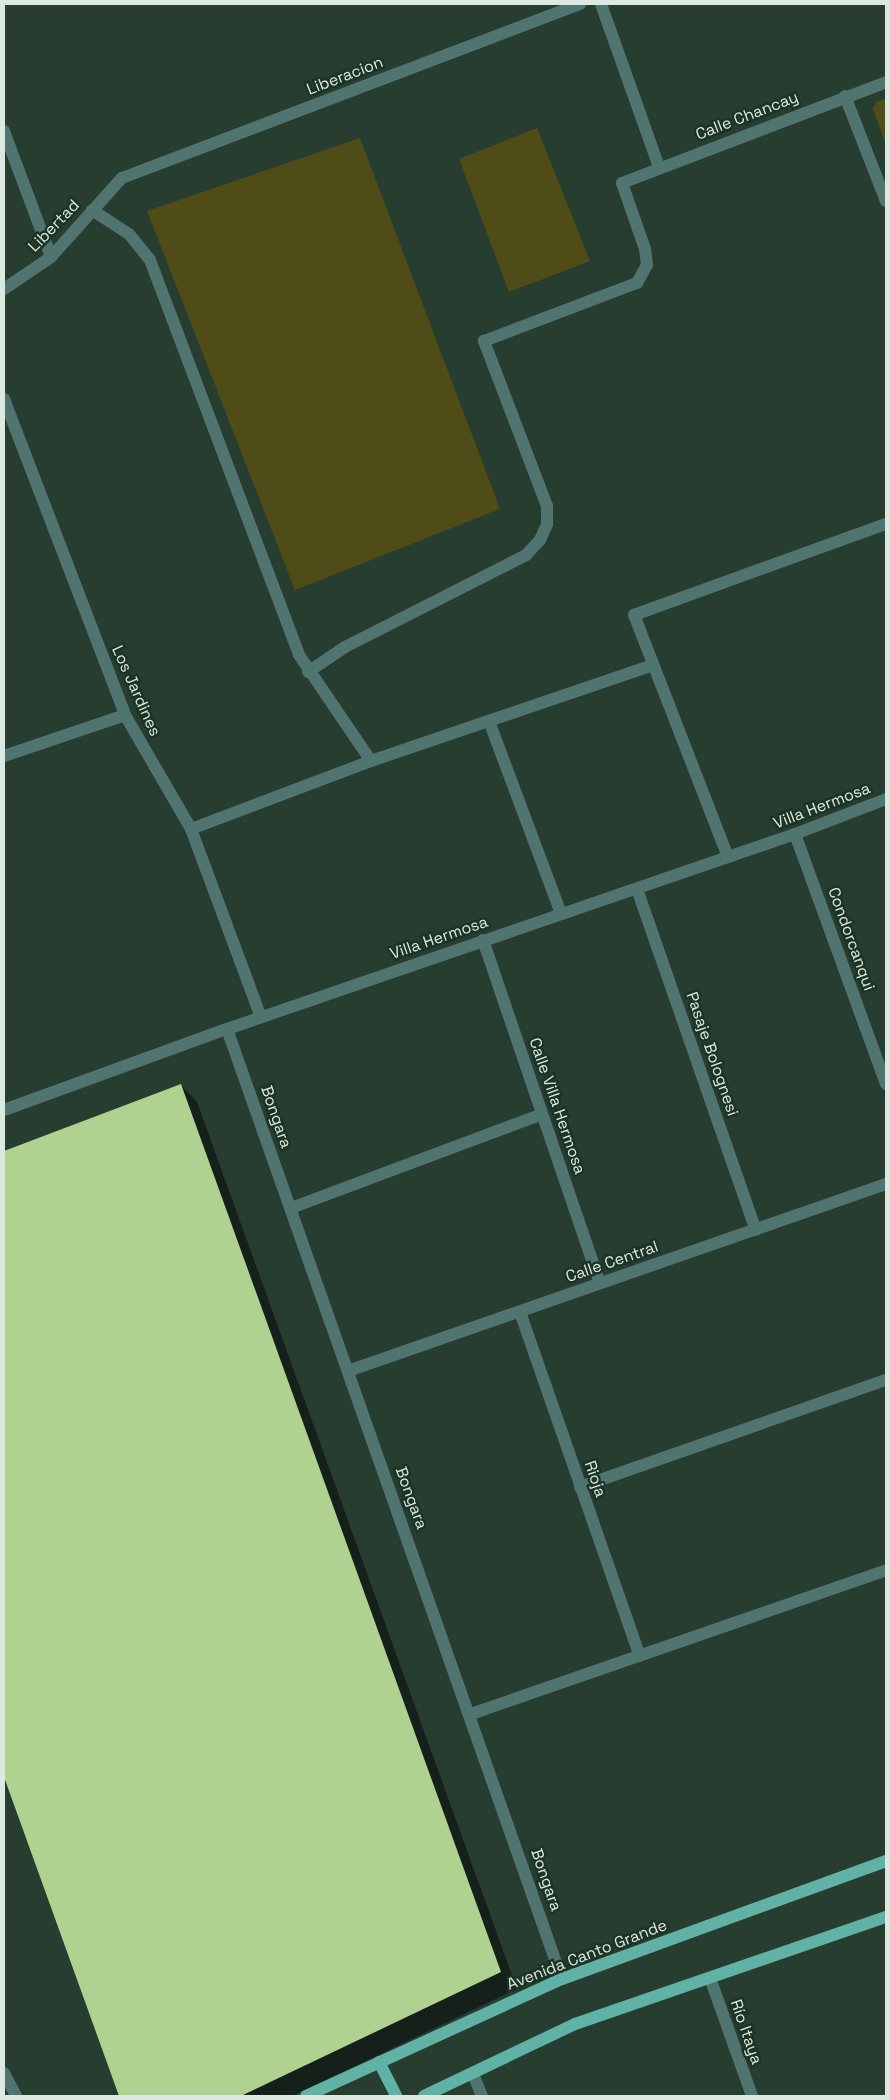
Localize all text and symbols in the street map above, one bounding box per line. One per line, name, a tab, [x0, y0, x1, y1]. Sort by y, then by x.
street label: Liberacion	[304, 53, 386, 99]
street label: Calle Chancay	[693, 88, 801, 144]
street label: Libertad	[24, 196, 84, 256]
street label: Los Jardines	[107, 643, 165, 739]
street label: Villa Hermosa	[771, 779, 873, 833]
street label: Condorcanqui	[823, 885, 879, 993]
street label: Villa Hermosa	[388, 912, 490, 964]
street label: Pasaje Bolognesi	[682, 989, 742, 1119]
street label: Calle Villa Hermosa	[525, 1035, 589, 1177]
street label: Bongara	[256, 1083, 296, 1151]
street label: Calle Central	[563, 1237, 661, 1287]
street label: Rioja	[580, 1458, 610, 1500]
street label: Bongara	[391, 1464, 431, 1532]
street label: Bongara	[526, 1846, 566, 1914]
street label: Avenida Canto Grande	[504, 1916, 670, 1994]
street label: Río Itaya	[726, 1997, 766, 2067]

